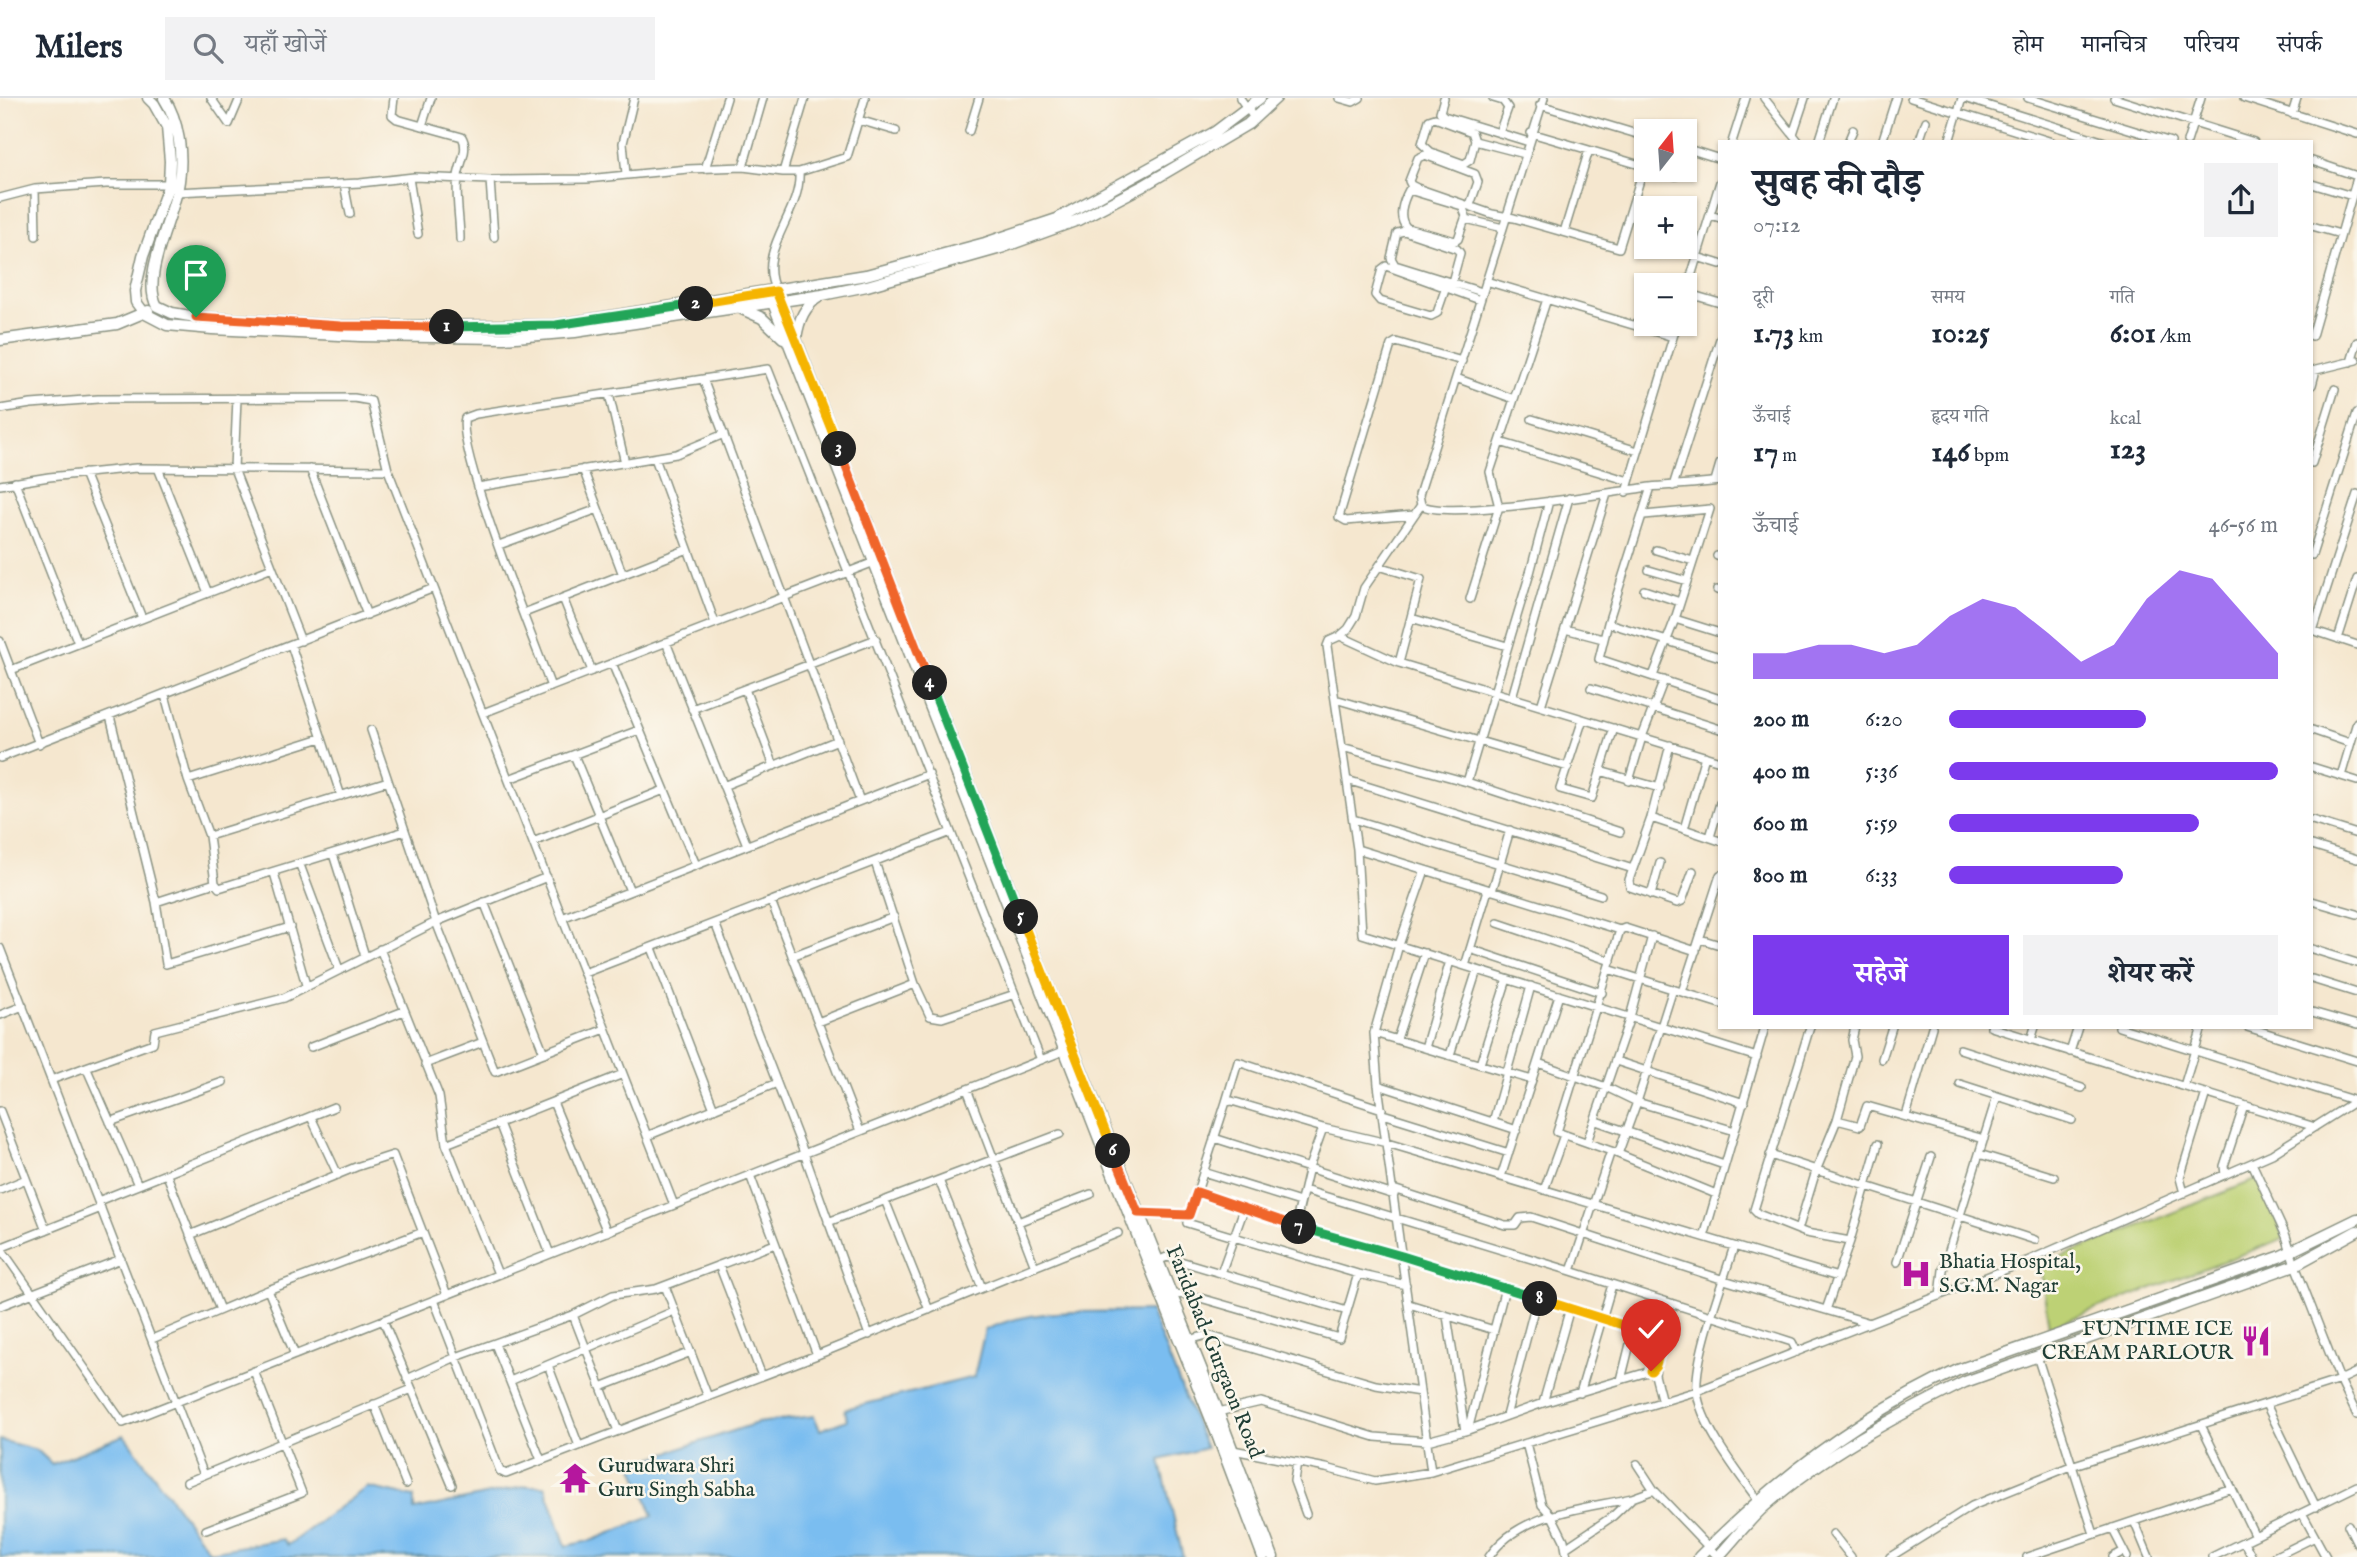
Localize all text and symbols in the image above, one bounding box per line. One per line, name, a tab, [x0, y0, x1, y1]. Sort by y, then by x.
search box	[165, 17, 655, 80]
text: Milers	[35, 27, 123, 69]
text: यहाँ खोजें	[245, 28, 326, 61]
icon: search	[189, 29, 227, 67]
text: होम	[2013, 30, 2043, 61]
text: मानचित्र	[2081, 30, 2147, 61]
text: परिचय	[2185, 30, 2239, 61]
text: संपर्क	[2277, 30, 2322, 61]
north arrow	[1634, 119, 1698, 182]
map controls	[1634, 119, 1697, 336]
text: सुबह की दौड़	[1753, 161, 1922, 209]
button: share	[2204, 163, 2278, 237]
button: +	[1634, 196, 1697, 259]
text: 07:12	[1753, 211, 1800, 240]
pin	[166, 245, 226, 317]
icon: arrive	[177, 256, 215, 294]
button: −	[1634, 273, 1697, 336]
pin: 2	[678, 286, 714, 322]
text: दूरी	[1753, 286, 1774, 310]
text: समय	[1931, 286, 1965, 310]
text: गति	[2110, 286, 2135, 310]
text: 2	[691, 291, 700, 315]
pin: 1	[430, 310, 464, 344]
text: 1	[443, 314, 450, 338]
text: 1.73	[1753, 315, 1794, 353]
text: 10:25	[1931, 315, 1990, 353]
text: 6:01	[2110, 315, 2156, 353]
text: km	[1794, 325, 1823, 349]
text: /km	[2156, 325, 2191, 349]
text: ऊँचाई	[1753, 405, 1790, 429]
text: हृदय गति	[1931, 405, 1989, 429]
text: kcal	[2110, 407, 2141, 431]
text: 123	[2110, 431, 2146, 469]
pin: 3	[822, 432, 856, 466]
text: 17	[1753, 434, 1778, 472]
text: 146	[1931, 434, 1970, 472]
text: 3	[835, 436, 842, 460]
text: m	[1778, 444, 1797, 468]
text: bpm	[1970, 444, 2009, 468]
text: ऊँचाई	[1753, 511, 1798, 540]
text: 46–56 m	[2209, 511, 2278, 540]
pin: 4	[912, 666, 948, 700]
text: 4	[925, 670, 934, 694]
text: 200 m	[1753, 705, 1809, 734]
text: 6:20	[1865, 705, 1903, 734]
text: 400 m	[1753, 757, 1810, 786]
text: 5:36	[1865, 757, 1898, 786]
text: 600 m	[1753, 809, 1808, 838]
text: 5:59	[1865, 809, 1898, 838]
text: 800 m	[1753, 861, 1807, 890]
text: 6:33	[1865, 861, 1898, 890]
pin: 5	[1004, 900, 1038, 934]
text: 5	[1017, 904, 1024, 928]
button: सहेजें	[1753, 935, 2009, 1015]
button: शेयर करें	[2023, 935, 2278, 1015]
pin: 6	[1096, 1134, 1130, 1168]
text: 6	[1108, 1138, 1117, 1162]
pin: 7	[1282, 1210, 1316, 1244]
text: 7	[1294, 1214, 1303, 1238]
street label: Faridabad-Gurgaon Road	[1159, 1242, 1269, 1463]
place label: Bhatia Hospital, S.G.M. Nagar	[1939, 1249, 2081, 1300]
hospital icon: Bhatia Hospital, S.G.M. Nagar	[1899, 1257, 1933, 1291]
pin: 8	[1522, 1282, 1558, 1316]
text: 8	[1536, 1286, 1543, 1310]
pin	[1621, 1299, 1681, 1371]
icon: check	[1632, 1310, 1670, 1348]
place label: FUNTIME ICE CREAM PARLOUR	[2042, 1316, 2234, 1367]
restaurant icon: FUNTIME ICE CREAM PARLOUR	[2239, 1324, 2273, 1358]
place label: Gurudwara Shri Guru Singh Sabha	[598, 1453, 756, 1504]
temple icon: Gurudwara Shri Guru Singh Sabha	[558, 1461, 592, 1495]

